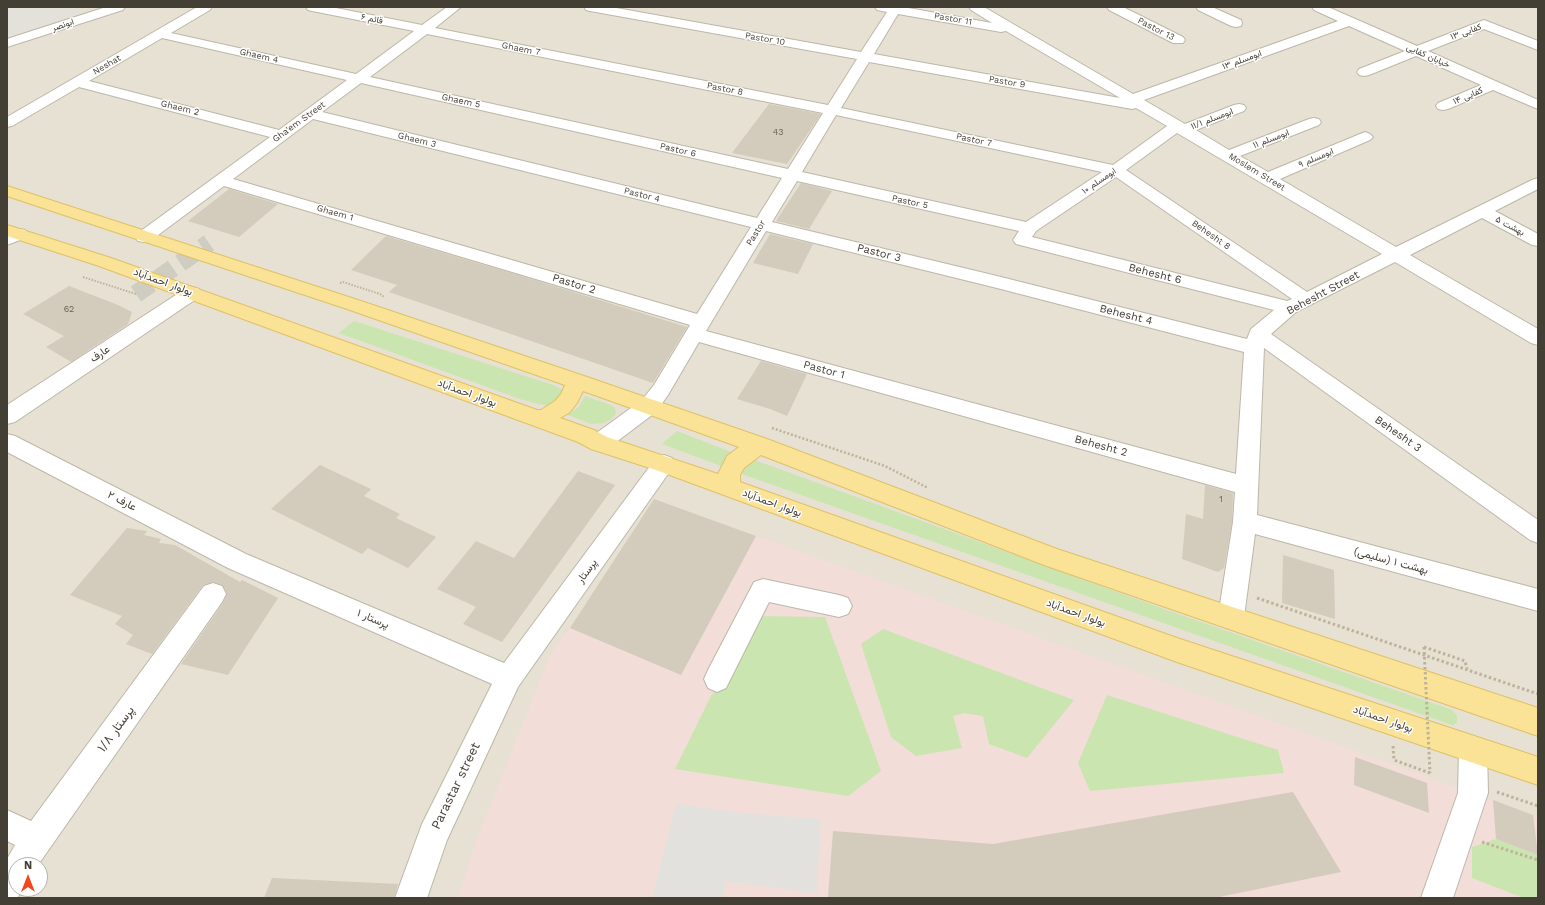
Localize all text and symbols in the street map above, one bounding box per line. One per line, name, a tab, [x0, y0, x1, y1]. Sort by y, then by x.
street label: Pastor 11	[933, 10, 973, 28]
street label: قائم ۶	[360, 11, 384, 27]
street label: Pastor 13	[1136, 15, 1176, 43]
street label: ابونصر	[51, 16, 75, 34]
street label: کفایی ۱۳	[1449, 21, 1483, 43]
street label: Pastor 10	[744, 30, 786, 48]
street label: Ghaem 7	[501, 40, 541, 58]
street label: خیابان کفایی	[1405, 42, 1451, 70]
street label: Ghaem 4	[239, 46, 279, 66]
street label: ابومسلم ۱۳	[1221, 48, 1263, 72]
street label: Neshat	[91, 53, 123, 77]
street label: Pastor 9	[988, 73, 1026, 91]
street label: Pastor 8	[706, 80, 744, 98]
street label: کفایی ۱۴	[1451, 85, 1485, 107]
street label: Ghaem 5	[441, 92, 481, 110]
street label: Ghaem 2	[160, 98, 200, 118]
street label: Gha'em Street	[270, 99, 328, 145]
street label: ابومسلم ۱۱/۱	[1189, 106, 1235, 132]
house number: 43	[773, 127, 783, 137]
street label: ابومسلم ۱۱	[1251, 127, 1291, 151]
street label: Ghaem 3	[397, 130, 437, 150]
street label: Pastor 7	[955, 131, 993, 149]
street label: Pastor 6	[659, 141, 697, 159]
street label: ابومسلم ۹	[1297, 146, 1335, 170]
street label: Moslem Street	[1227, 151, 1287, 193]
street label: ابومسلم ۱۰	[1080, 166, 1118, 196]
street label: Pastor 4	[623, 185, 661, 205]
street label: Pastor 5	[891, 193, 929, 211]
street label: Ghaem 1	[315, 203, 355, 223]
street label: بهشت ۵	[1494, 214, 1526, 238]
street label: Pastor	[744, 218, 768, 248]
street label: Behesht 8	[1190, 218, 1232, 252]
street label: Pastor 3	[856, 241, 902, 265]
street label: Behesht 6	[1127, 261, 1183, 287]
street label: بولوار احمدآباد	[131, 265, 195, 299]
street label: Behesht Street	[1284, 268, 1362, 318]
street label: Pastor 2	[551, 271, 597, 297]
street label: Behesht 4	[1098, 302, 1154, 328]
house number: 62	[64, 304, 74, 314]
street label: عارف	[88, 343, 112, 365]
street label: Pastor 1	[802, 358, 846, 382]
street label: بولوار احمدآباد	[435, 376, 499, 410]
street label: Behesht 3	[1372, 413, 1424, 455]
street label: Behesht 2	[1073, 433, 1129, 459]
street label: بولوار احمدآباد	[740, 486, 804, 520]
street label: عارف ۲	[105, 488, 139, 514]
house number: 1	[1219, 494, 1223, 504]
street label: بهشت ۱ (سلیمی)	[1352, 545, 1430, 577]
street label: پرستار	[574, 556, 600, 586]
street label: بولوار احمدآباد	[1044, 596, 1108, 630]
street label: پرستار ۱	[355, 606, 391, 632]
street label: پرستار ۱/۸	[94, 703, 138, 755]
street label: بولوار احمدآباد	[1351, 703, 1415, 735]
street label: Parastar street	[428, 740, 484, 832]
north arrow	[8, 857, 48, 897]
text: N	[24, 859, 32, 872]

